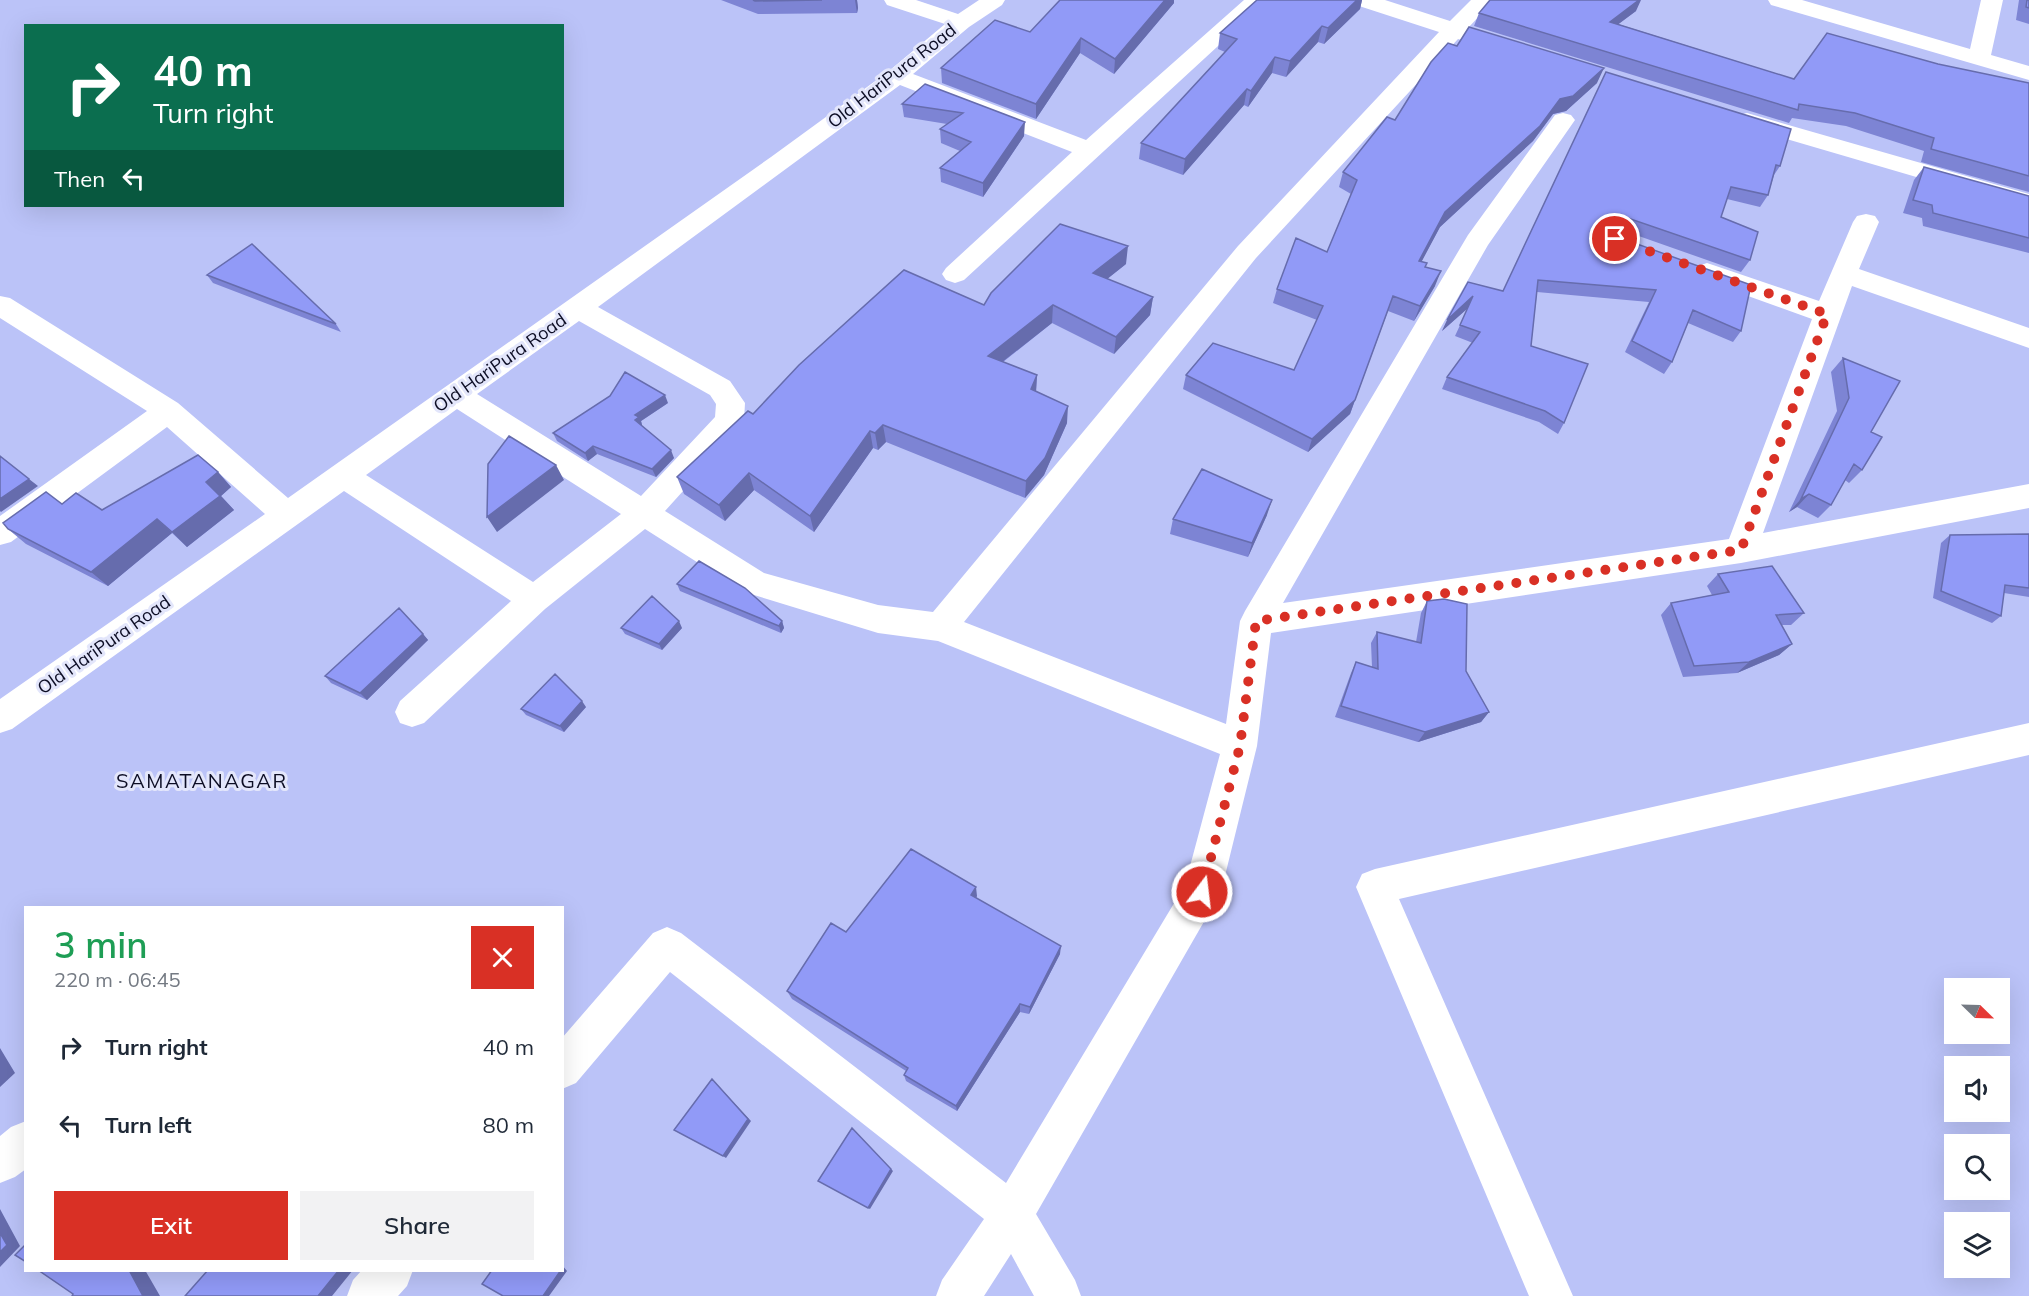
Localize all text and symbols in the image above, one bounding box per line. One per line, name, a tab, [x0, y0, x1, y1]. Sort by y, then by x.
street label: Old HariPura Road	[823, 18, 961, 133]
text: 40 m	[153, 44, 253, 97]
icon: right	[54, 48, 132, 126]
text: Turn right	[153, 96, 273, 130]
icon: left	[117, 162, 150, 195]
text: Then	[54, 165, 105, 193]
pin	[1589, 213, 1640, 264]
icon: arrive	[1598, 222, 1631, 255]
street label: Old HariPura Road	[429, 308, 571, 417]
street label: Old HariPura Road	[33, 590, 175, 699]
district label: SAMATANAGAR	[116, 768, 288, 793]
position arrow	[1170, 860, 1234, 924]
text: 3 min	[54, 922, 148, 967]
button: close	[471, 926, 534, 989]
text: 220 m · 06:45	[54, 967, 180, 992]
north arrow	[1944, 978, 2010, 1044]
map controls	[1944, 978, 2010, 1278]
icon: right	[54, 1031, 87, 1064]
text: Turn right	[105, 1033, 208, 1061]
text: 40 m	[483, 1033, 534, 1061]
button: sound	[1944, 1056, 2010, 1122]
icon: left	[54, 1109, 87, 1142]
text: Turn left	[105, 1111, 192, 1139]
text: 80 m	[483, 1111, 534, 1139]
button: search	[1944, 1134, 2010, 1200]
button: Exit	[54, 1191, 288, 1260]
button: Share	[300, 1191, 534, 1260]
button: layers	[1944, 1212, 2010, 1278]

